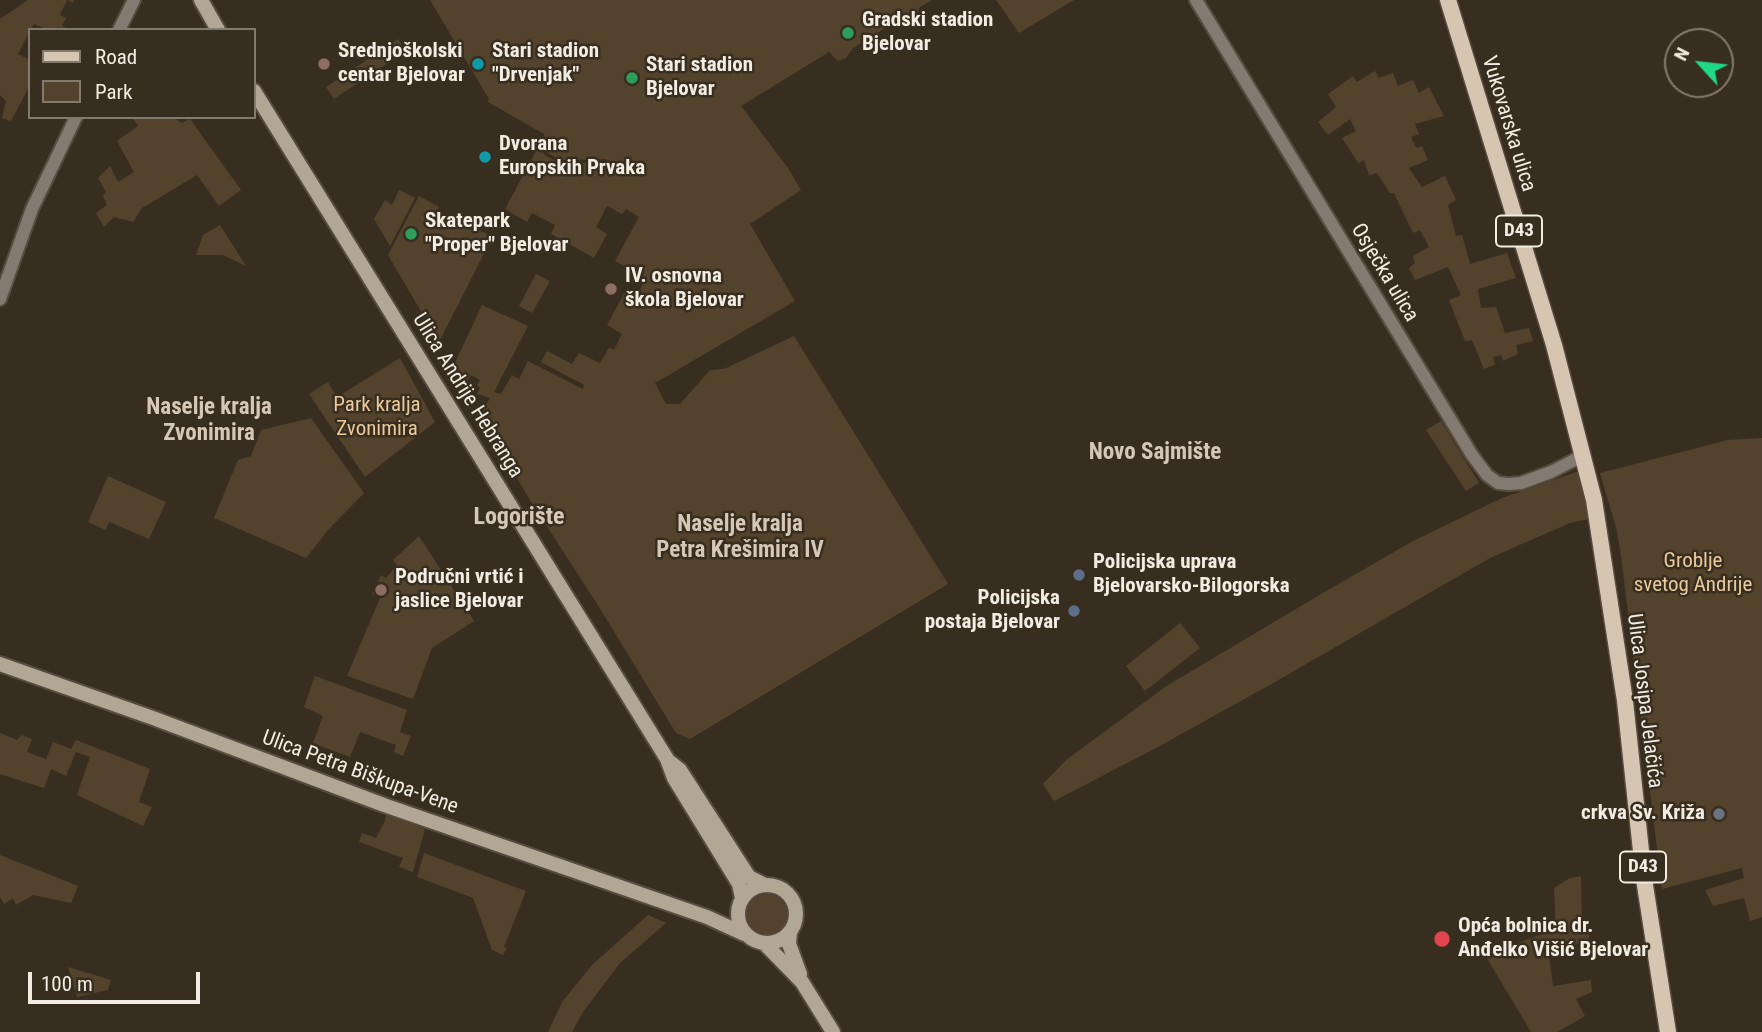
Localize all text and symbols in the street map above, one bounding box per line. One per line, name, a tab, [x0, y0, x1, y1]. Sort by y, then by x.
place label: Gradski stadion Bjelovar	[862, 8, 993, 58]
marker: Gradski stadion Bjelovar	[840, 25, 856, 41]
legend	[28, 28, 256, 119]
north arrow	[1664, 28, 1734, 98]
place label: Srednjoškolski centar Bjelovar	[338, 39, 465, 89]
place label: Stari stadion "Drvenjak"	[492, 39, 599, 89]
text: N	[1669, 44, 1695, 65]
text: Road	[95, 45, 137, 69]
place label: Stari stadion Bjelovar	[646, 53, 753, 103]
street label: Vukovarska ulica	[1475, 53, 1541, 195]
marker: Srednjoškolski centar Bjelovar	[316, 56, 332, 72]
marker: Stari stadion "Drvenjak"	[470, 56, 486, 72]
marker: Stari stadion Bjelovar	[624, 70, 640, 86]
text: Park	[95, 80, 132, 104]
place label: Dvorana Europskih Prvaka	[499, 132, 645, 182]
marker: Dvorana Europskih Prvaka	[477, 149, 493, 165]
place label: Skatepark "Proper" Bjelovar	[425, 209, 569, 259]
road number: D43	[1496, 216, 1542, 246]
street label: Osječka ulica	[1345, 219, 1423, 327]
marker: Skatepark "Proper" Bjelovar	[403, 226, 419, 242]
place label: IV. osnovna škola Bjelovar	[625, 264, 744, 314]
marker: IV. osnovna škola Bjelovar	[603, 281, 619, 297]
street label: Ulica Andrije Hebranga	[406, 309, 528, 483]
park label: Park kralja Zvonimira	[333, 393, 421, 443]
district label: Naselje kralja Zvonimira	[146, 394, 272, 448]
district label: Novo Sajmište	[1089, 439, 1221, 467]
district label: Logorište	[473, 504, 565, 532]
district label: Naselje kralja Petra Krešimira IV	[656, 511, 824, 565]
park label: Groblje svetog Andrije	[1634, 549, 1752, 599]
place label: Policijska uprava Bjelovarsko-Bilogorska	[1093, 550, 1290, 600]
place label: Područni vrtić i jaslice Bjelovar	[395, 565, 523, 615]
marker: Policijska uprava Bjelovarsko-Bilogorska	[1071, 567, 1087, 583]
marker: Područni vrtić i jaslice Bjelovar	[373, 582, 389, 598]
place label: Policijska postaja Bjelovar	[925, 586, 1060, 636]
marker: Policijska postaja Bjelovar	[1066, 603, 1082, 619]
street label: Ulica Josipa Jelačića	[1621, 612, 1667, 790]
street label: Ulica Petra Biškupa-Vene	[259, 726, 461, 820]
place label: crkva Sv. Križa	[1581, 801, 1705, 827]
marker: crkva Sv. Križa	[1711, 806, 1727, 822]
road number: D43	[1620, 852, 1666, 882]
place label: Opća bolnica dr. Anđelko Višić Bjelovar	[1458, 914, 1648, 964]
marker: Opća bolnica dr. Anđelko Višić Bjelovar	[1432, 929, 1452, 949]
scale bar	[32, 958, 203, 1002]
text: 100 m	[41, 972, 93, 996]

